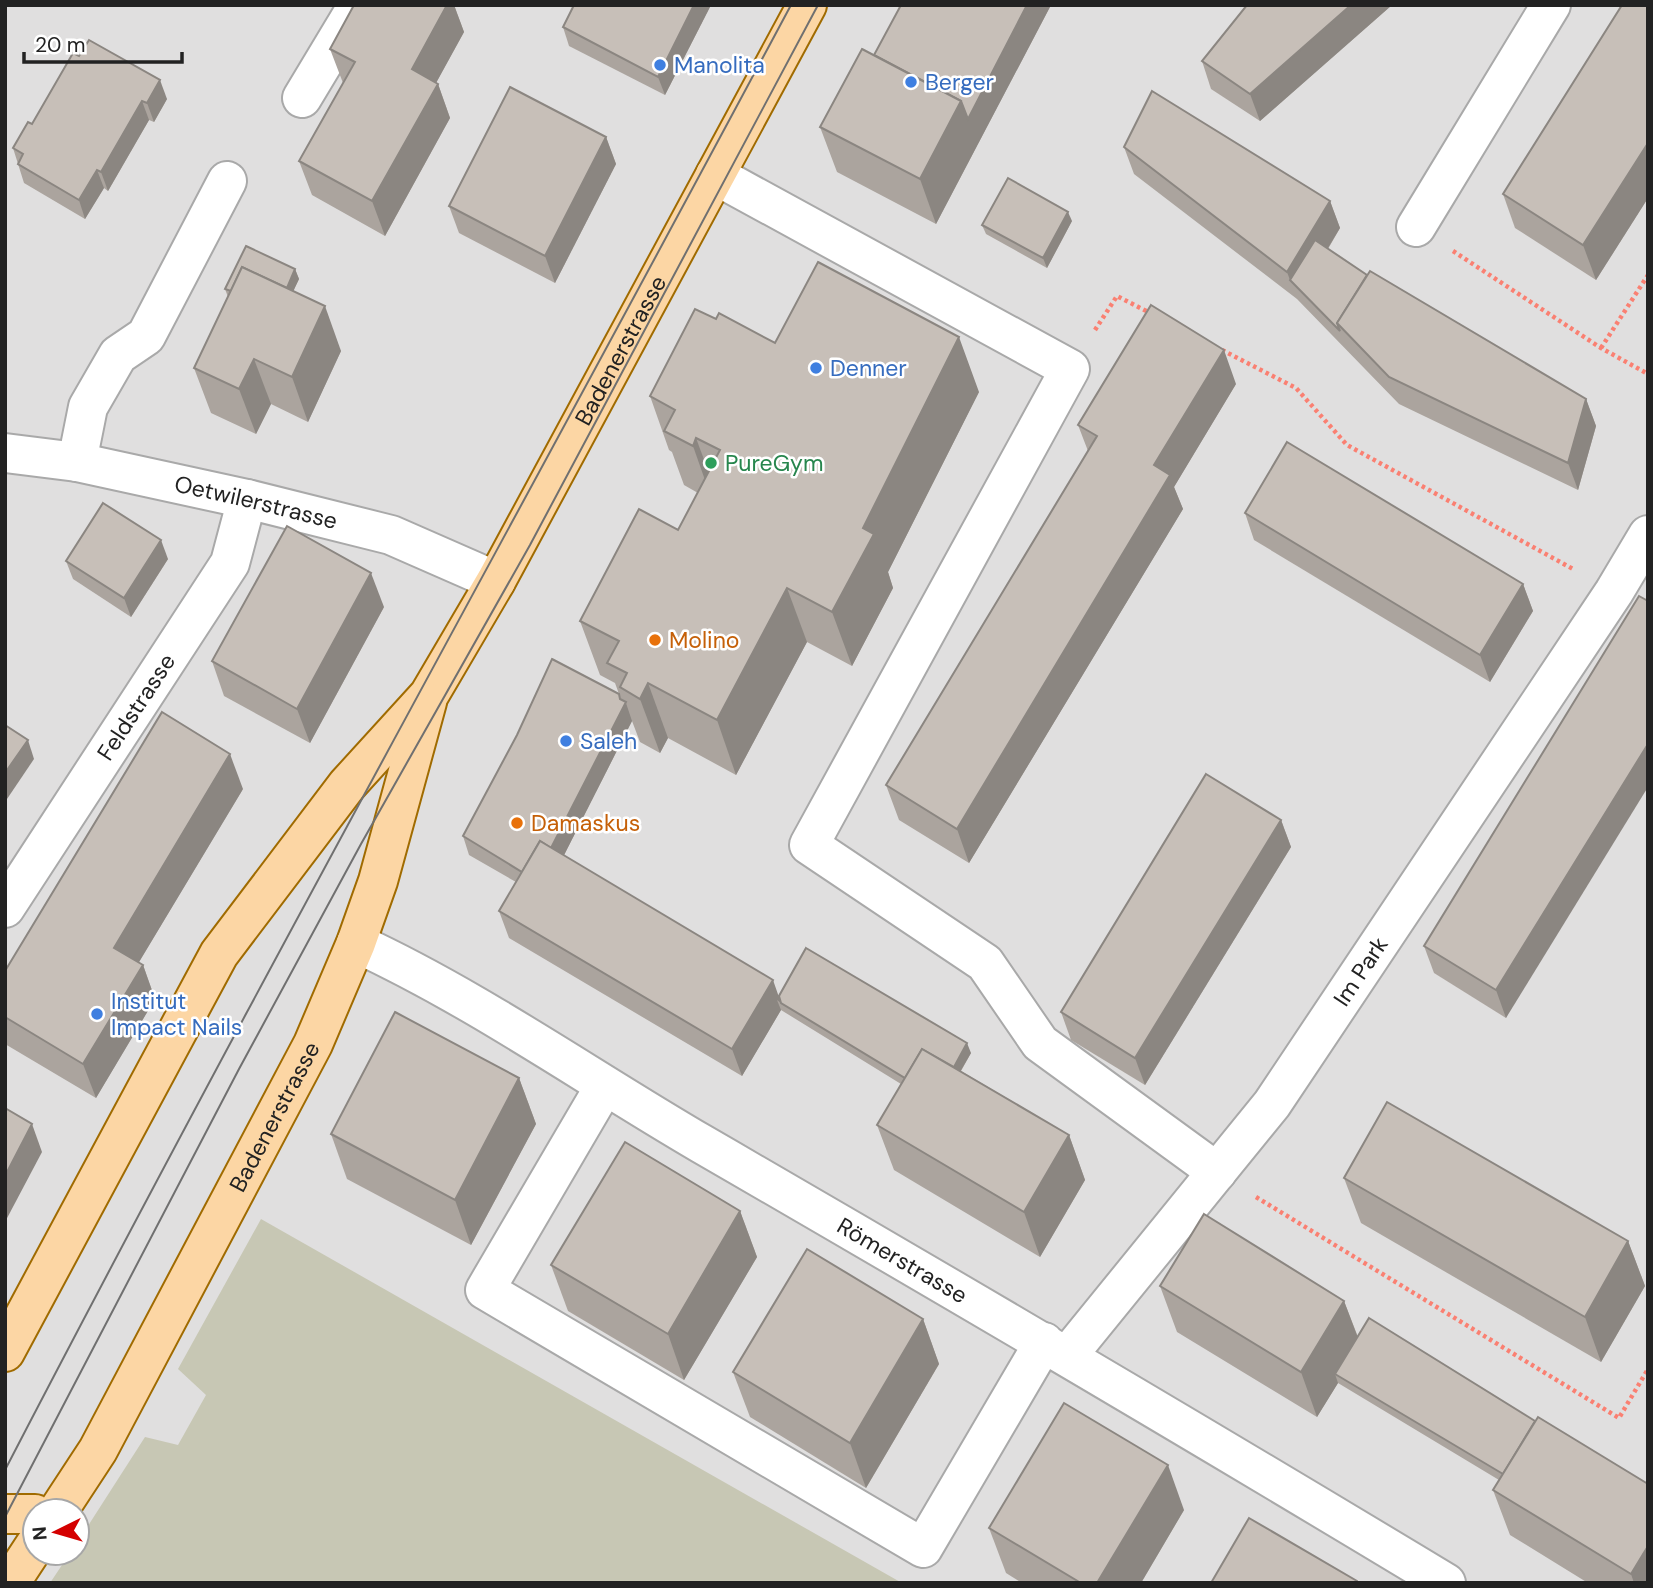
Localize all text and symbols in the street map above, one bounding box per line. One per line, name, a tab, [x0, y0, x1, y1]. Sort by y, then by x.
scale bar	[24, 21, 182, 65]
text: 20 m	[35, 31, 86, 59]
place label: Manolita	[674, 50, 765, 80]
marker: Manolita	[652, 57, 668, 73]
place label: Berger	[925, 67, 994, 97]
marker: Berger	[903, 74, 919, 90]
street label: Badenerstrasse	[568, 270, 673, 430]
place label: Denner	[830, 353, 907, 383]
marker: Denner	[808, 360, 824, 376]
place label: PureGym	[725, 448, 823, 478]
marker: PureGym	[703, 455, 719, 471]
street label: Oetwilerstrasse	[172, 469, 341, 536]
place label: Molino	[669, 625, 739, 655]
marker: Molino	[647, 632, 663, 648]
street label: Feldstrasse	[90, 648, 182, 766]
place label: Saleh	[580, 726, 637, 756]
marker: Saleh	[558, 733, 574, 749]
place label: Damaskus	[531, 808, 640, 838]
marker: Damaskus	[509, 815, 525, 831]
street label: Im Park	[1327, 930, 1395, 1012]
place label: Institut Impact Nails	[111, 986, 242, 1042]
marker: Institut Impact Nails	[89, 1006, 105, 1022]
street label: Badenerstrasse	[222, 1036, 327, 1197]
street label: Römerstrasse	[832, 1211, 973, 1310]
north arrow	[21, 1497, 91, 1567]
text: N	[27, 1525, 53, 1541]

